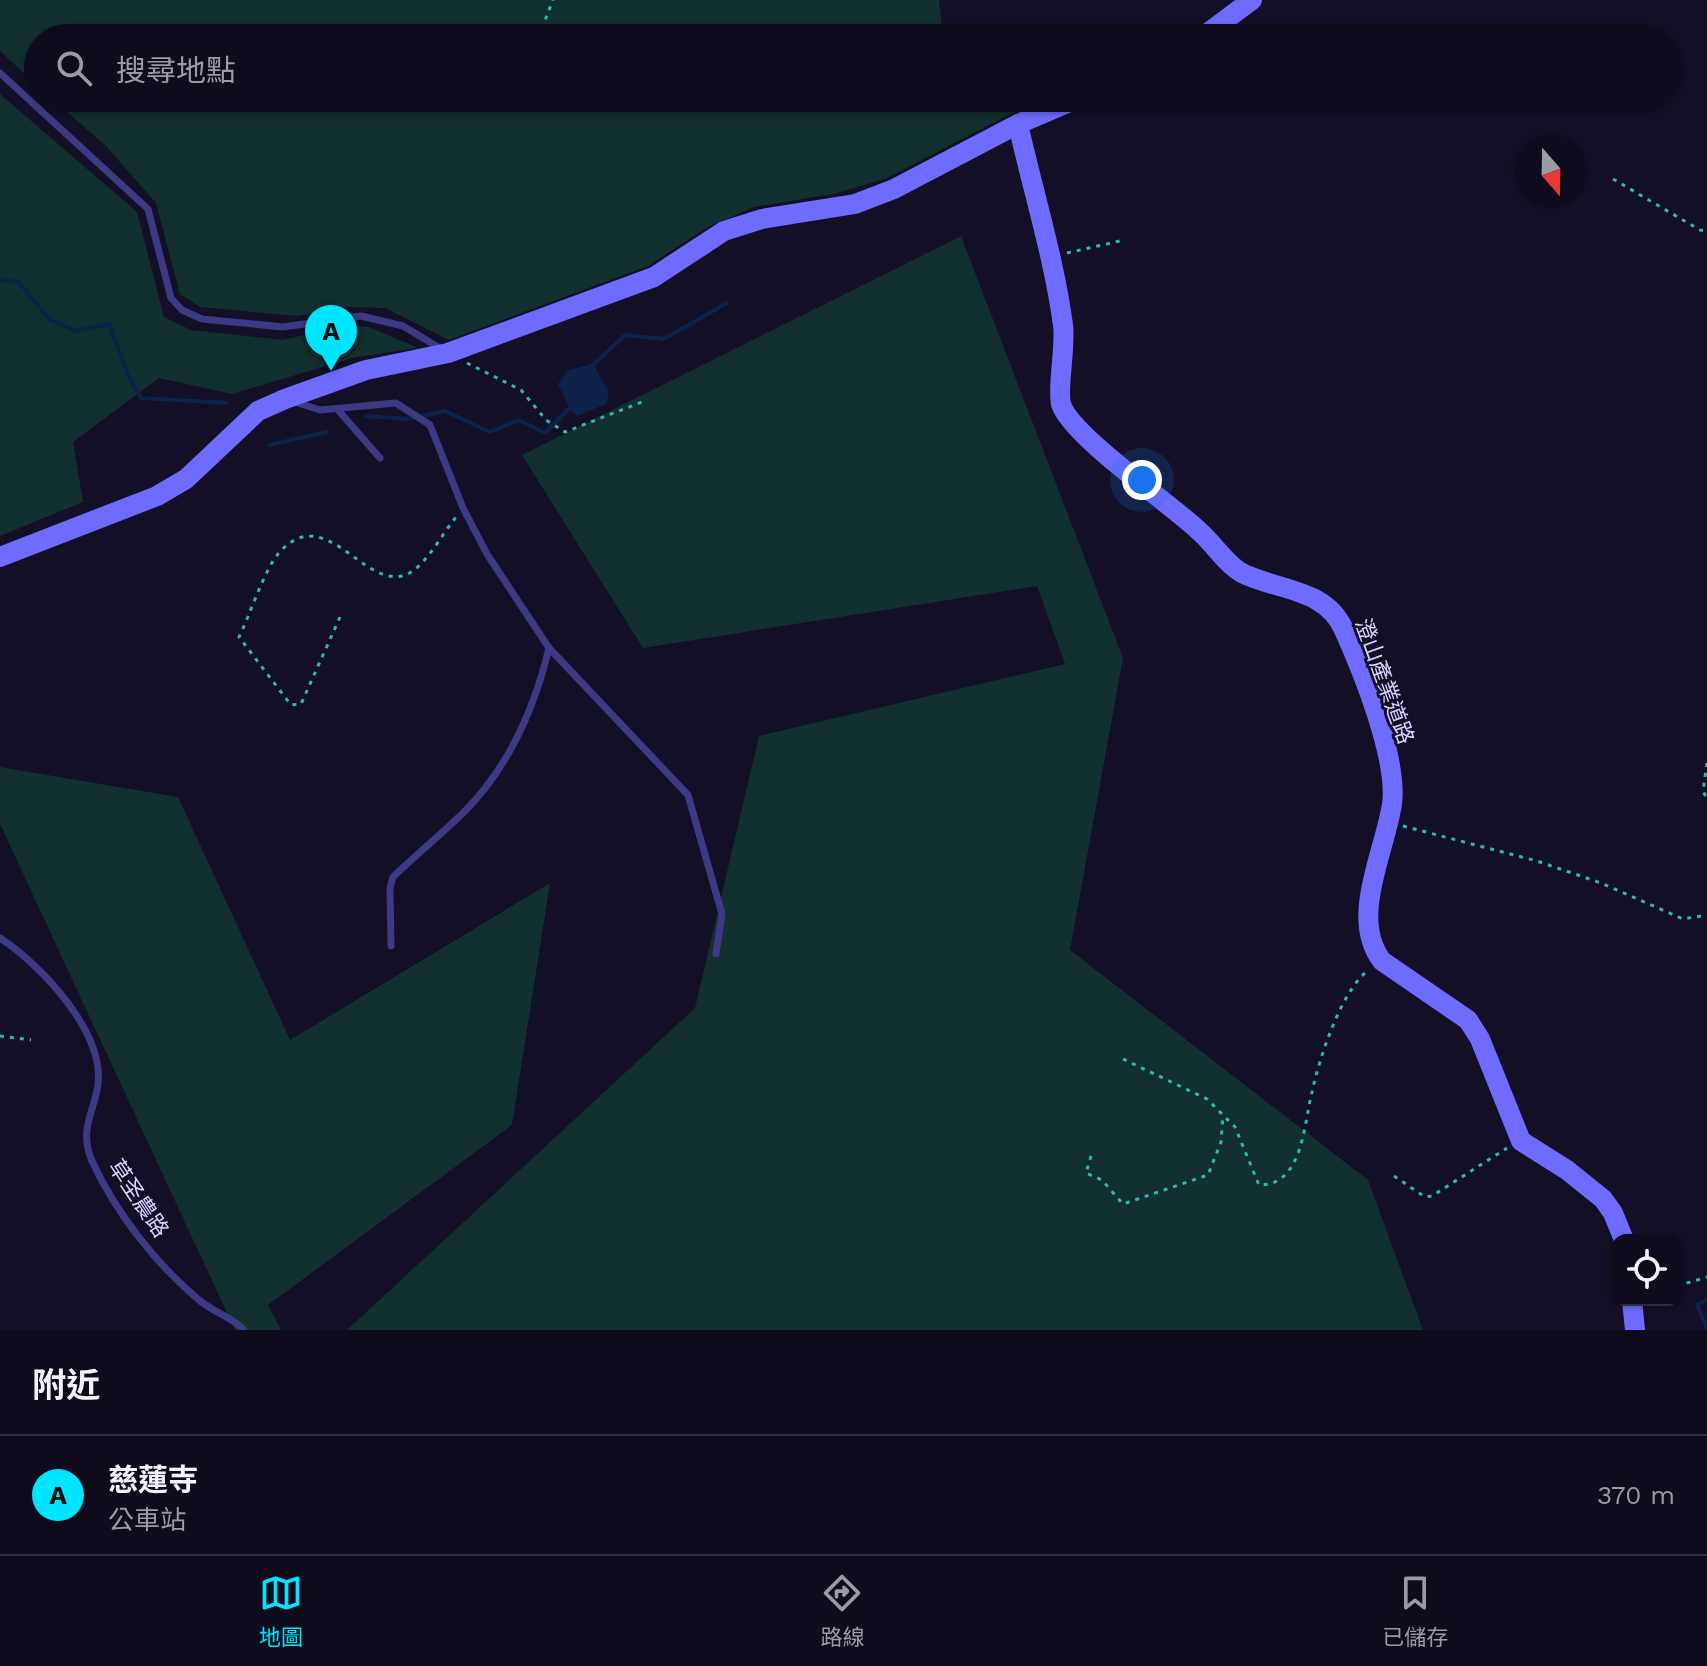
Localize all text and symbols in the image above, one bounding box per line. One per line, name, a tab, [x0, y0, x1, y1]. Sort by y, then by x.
search box	[24, 24, 1683, 112]
icon: search	[52, 46, 96, 90]
text: 搜尋地點	[116, 53, 236, 88]
north arrow	[1515, 136, 1587, 208]
pin: A	[305, 305, 357, 371]
your location	[1122, 460, 1162, 500]
street label: 澄山產業道路	[1350, 615, 1419, 747]
street label: 草圣農路	[104, 1155, 174, 1242]
map controls	[1611, 1234, 1683, 1306]
button: locate	[1611, 1234, 1683, 1306]
text: 附近	[32, 1365, 100, 1405]
text: 慈蓮寺	[108, 1462, 198, 1497]
text: A	[49, 1480, 67, 1510]
text: 370 m	[1597, 1480, 1675, 1510]
text: 公車站	[108, 1505, 186, 1535]
tab: 地圖	[259, 1571, 303, 1651]
tab: 路線	[820, 1571, 864, 1651]
tab: 已儲存	[1382, 1571, 1448, 1651]

